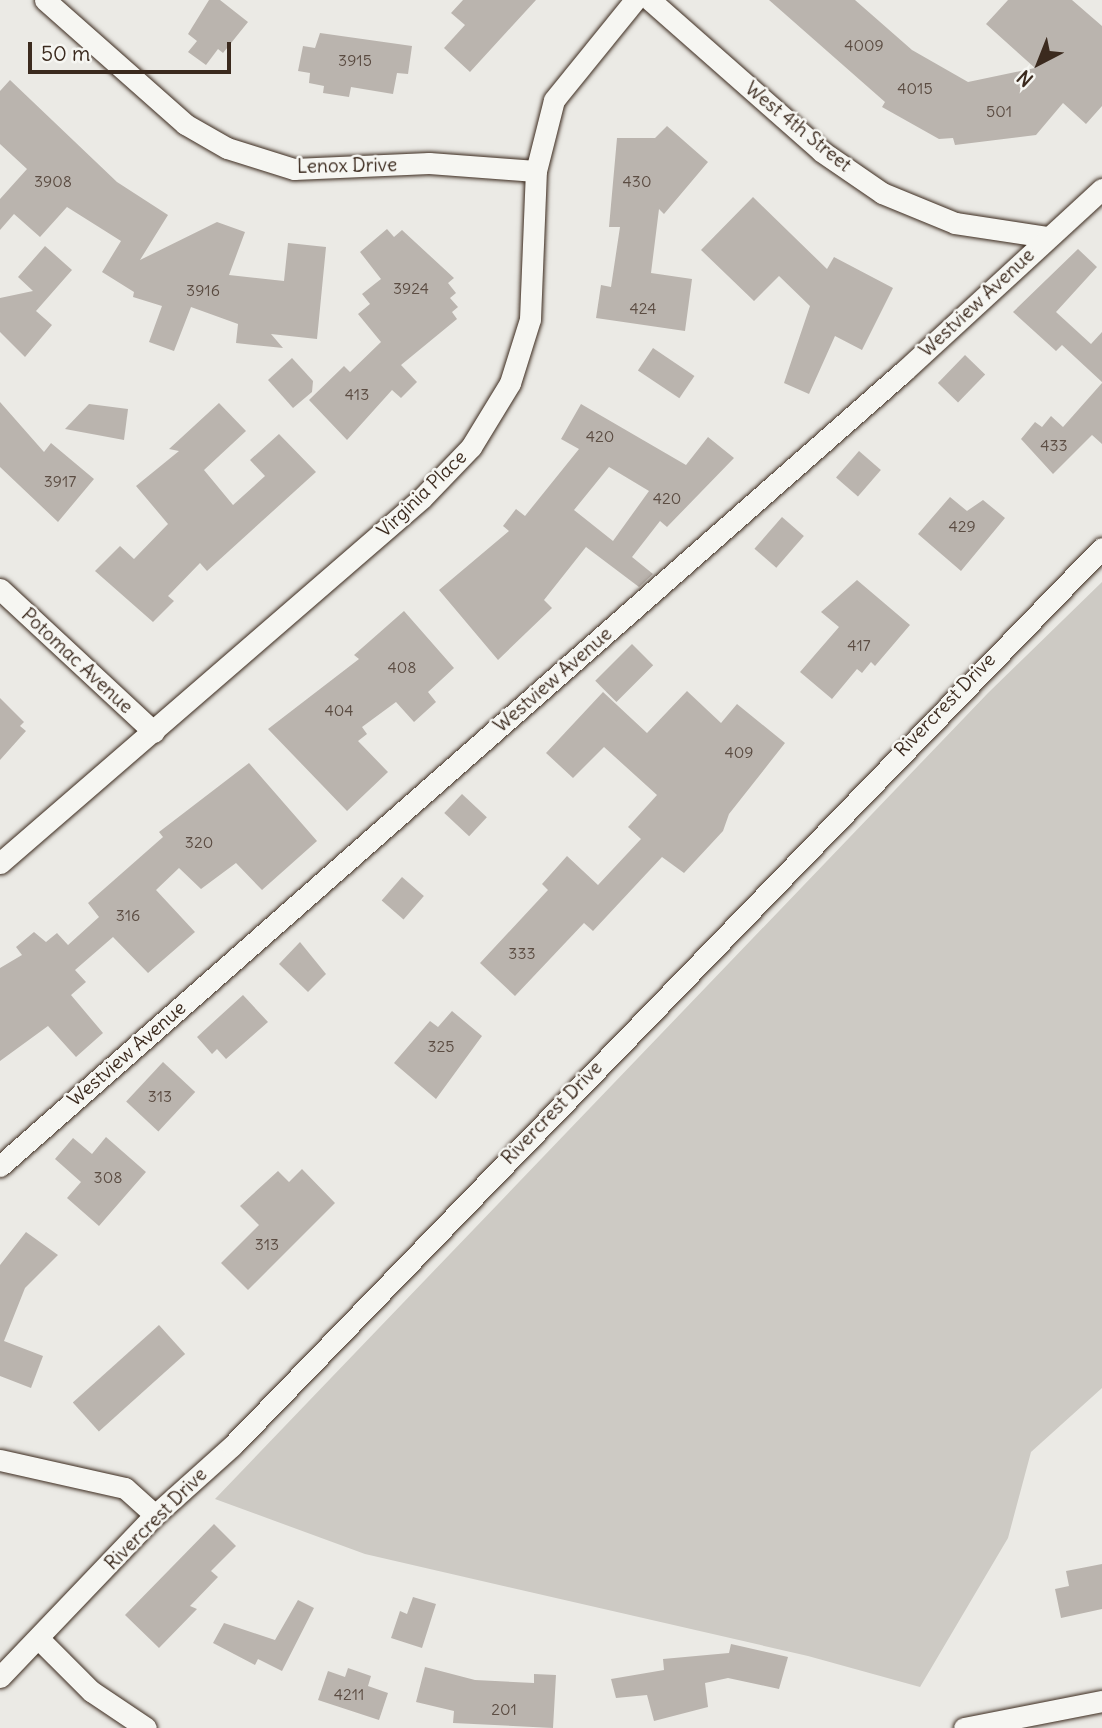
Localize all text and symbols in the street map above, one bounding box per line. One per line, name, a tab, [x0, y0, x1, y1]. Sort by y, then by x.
scale bar	[32, 28, 234, 72]
north arrow	[1004, 28, 1074, 98]
house number: 4009	[844, 35, 884, 55]
text: 50 m	[41, 40, 90, 67]
house number: 3915	[338, 50, 372, 70]
text: N	[1012, 65, 1038, 92]
street label: West 4th Street	[740, 77, 856, 177]
house number: 4015	[897, 78, 933, 98]
house number: 501	[986, 101, 1012, 121]
street label: Lenox Drive	[297, 154, 397, 178]
house number: 3908	[34, 171, 72, 191]
house number: 430	[623, 171, 651, 191]
street label: Westview Avenue	[915, 244, 1039, 362]
house number: 3924	[393, 278, 429, 298]
house number: 3916	[186, 280, 220, 300]
house number: 424	[629, 298, 657, 318]
house number: 413	[345, 384, 369, 404]
house number: 420	[586, 426, 614, 446]
house number: 433	[1040, 435, 1068, 455]
street label: Virginia Place	[373, 446, 471, 542]
house number: 3917	[44, 471, 76, 491]
house number: 420	[653, 488, 681, 508]
house number: 429	[948, 516, 976, 536]
street label: Potomac Avenue	[17, 604, 137, 718]
street label: Westview Avenue	[489, 623, 617, 737]
house number: 417	[847, 635, 871, 655]
street label: Rivercrest Drive	[890, 649, 1000, 761]
house number: 408	[388, 657, 416, 677]
house number: 404	[324, 700, 354, 720]
house number: 409	[725, 742, 753, 762]
house number: 320	[185, 832, 213, 852]
house number: 316	[116, 905, 140, 925]
house number: 333	[508, 943, 536, 963]
street label: Westview Avenue	[63, 997, 191, 1111]
house number: 325	[427, 1036, 455, 1056]
street label: Rivercrest Drive	[497, 1057, 607, 1169]
house number: 313	[148, 1086, 172, 1106]
house number: 308	[94, 1167, 122, 1187]
house number: 313	[255, 1234, 279, 1254]
street label: Rivercrest Drive	[100, 1463, 212, 1575]
house number: 4211	[334, 1684, 364, 1704]
house number: 201	[491, 1699, 517, 1719]

